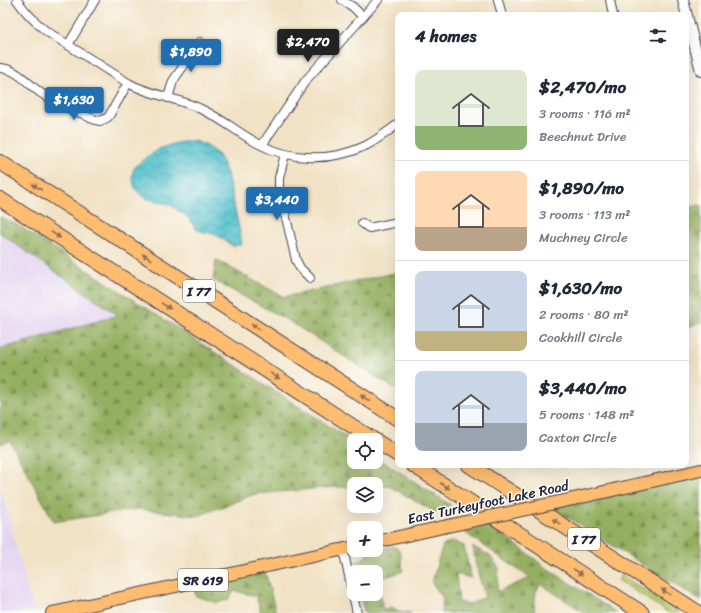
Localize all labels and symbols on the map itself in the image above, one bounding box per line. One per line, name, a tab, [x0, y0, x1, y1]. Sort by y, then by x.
pin: $2,470	[275, 29, 341, 63]
pin: $1,890	[158, 39, 224, 73]
pin: $1,630	[41, 87, 107, 121]
one-way arrow	[31, 183, 43, 190]
pin: $3,440	[244, 187, 310, 221]
one-way arrow	[51, 231, 61, 239]
one-way arrow	[141, 253, 152, 261]
road number: I 77	[183, 280, 215, 302]
one-way arrow	[160, 302, 171, 309]
one-way arrow	[250, 324, 262, 331]
one-way arrow	[270, 372, 280, 380]
one-way arrow	[360, 394, 370, 402]
street label: East Turkeyfoot Lake Road	[405, 473, 573, 532]
one-way arrow	[439, 483, 451, 490]
one-way arrow	[551, 518, 563, 525]
road number: I 77	[568, 528, 600, 550]
one-way arrow	[573, 568, 583, 576]
road number: SR 619	[178, 569, 228, 591]
one-way arrow	[661, 588, 672, 596]

